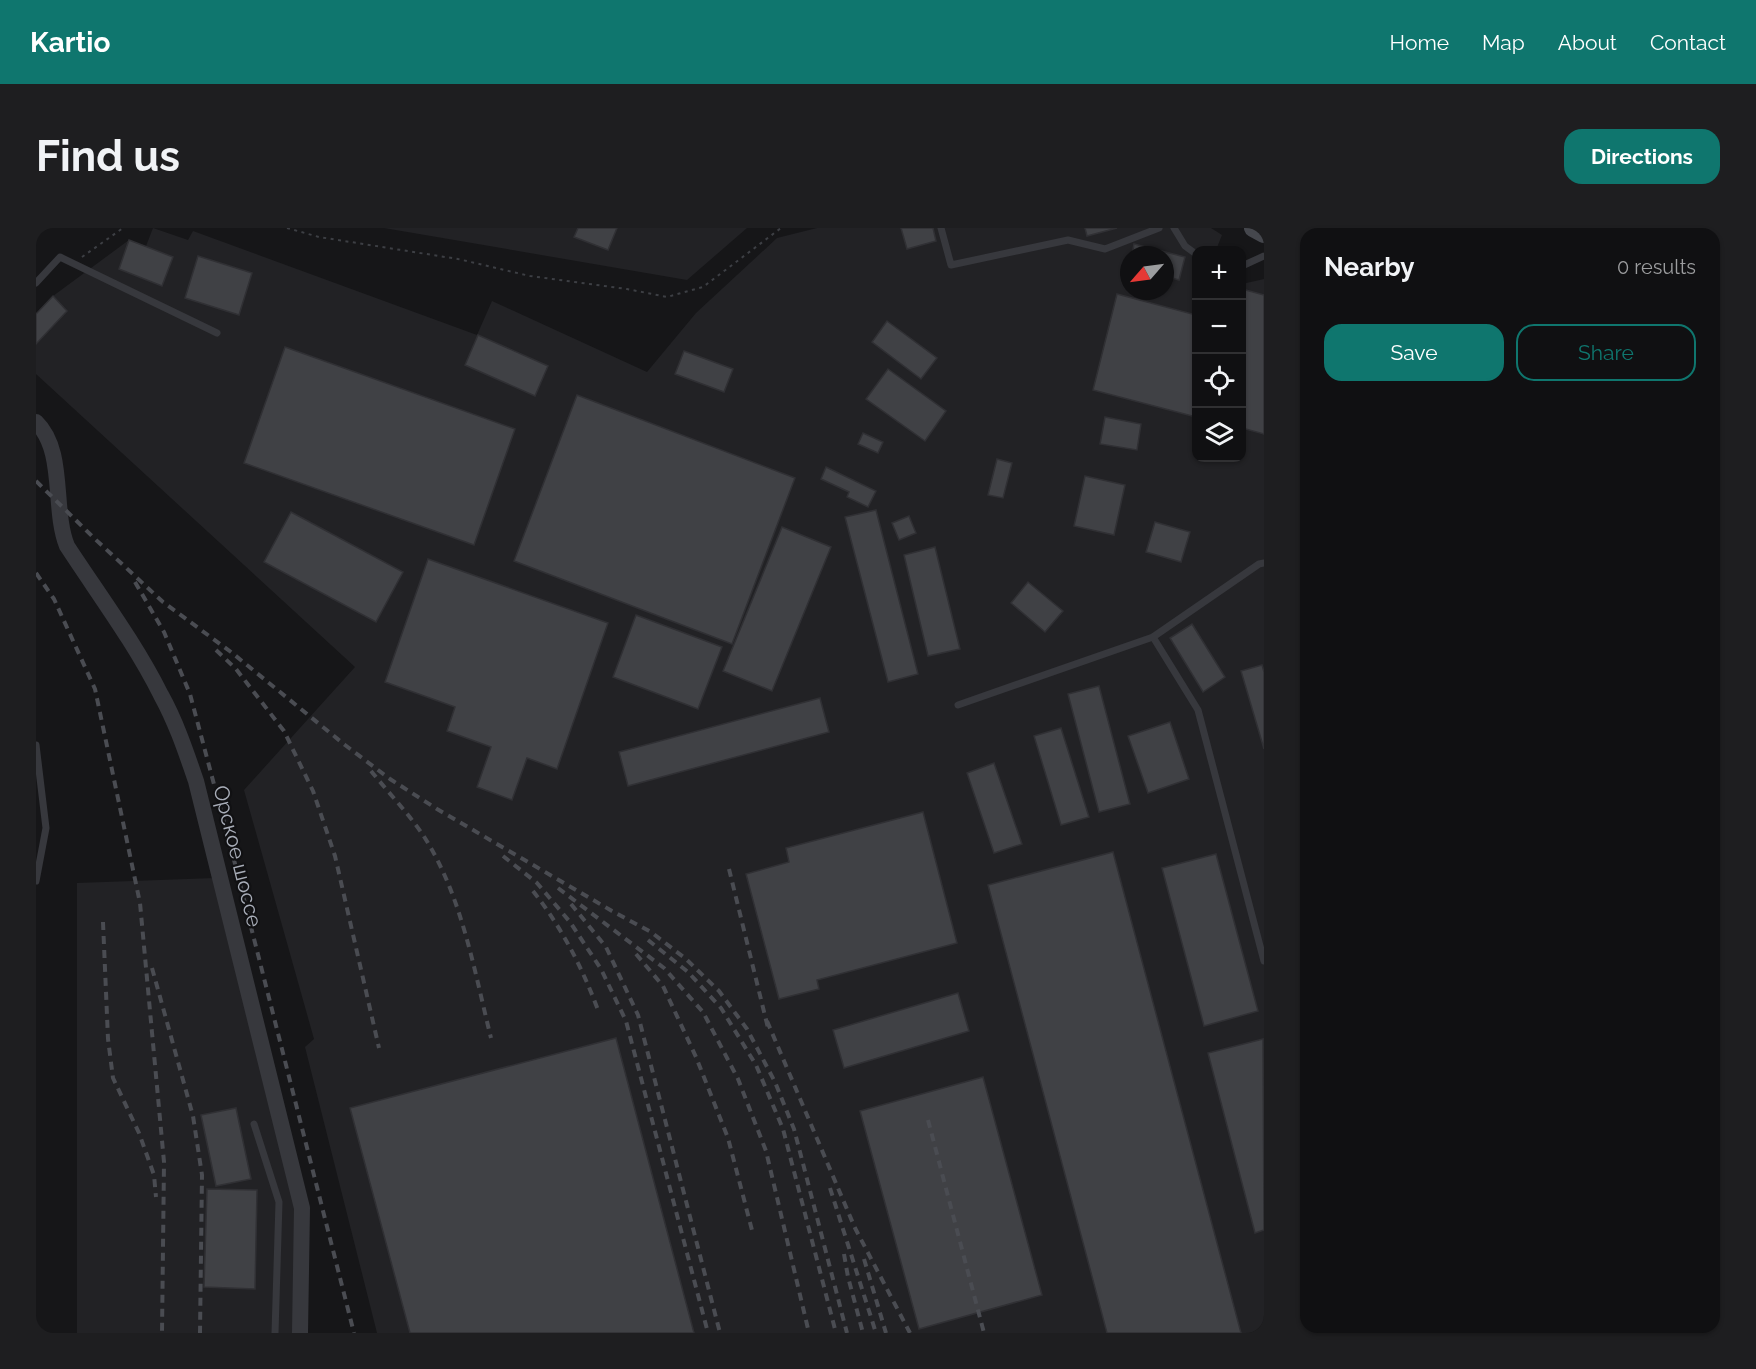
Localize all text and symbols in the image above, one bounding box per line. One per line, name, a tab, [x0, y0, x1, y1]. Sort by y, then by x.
text: Kartio	[30, 26, 110, 59]
text: Home	[1390, 30, 1449, 55]
text: Map	[1482, 30, 1525, 55]
text: About	[1558, 30, 1617, 55]
text: Contact	[1650, 30, 1726, 55]
button: Directions	[1564, 129, 1720, 184]
text: Find us	[36, 132, 180, 181]
north arrow	[1120, 246, 1174, 300]
map controls	[1192, 246, 1246, 462]
button: +	[1192, 246, 1246, 300]
text: Nearby	[1324, 252, 1414, 282]
text: 0 results	[1617, 255, 1696, 279]
button: −	[1192, 300, 1246, 354]
button: Save	[1324, 324, 1504, 381]
button: Share	[1516, 324, 1696, 381]
button: locate	[1192, 354, 1246, 408]
button: layers	[1192, 408, 1246, 462]
street label: Орское шоссе	[208, 783, 268, 929]

